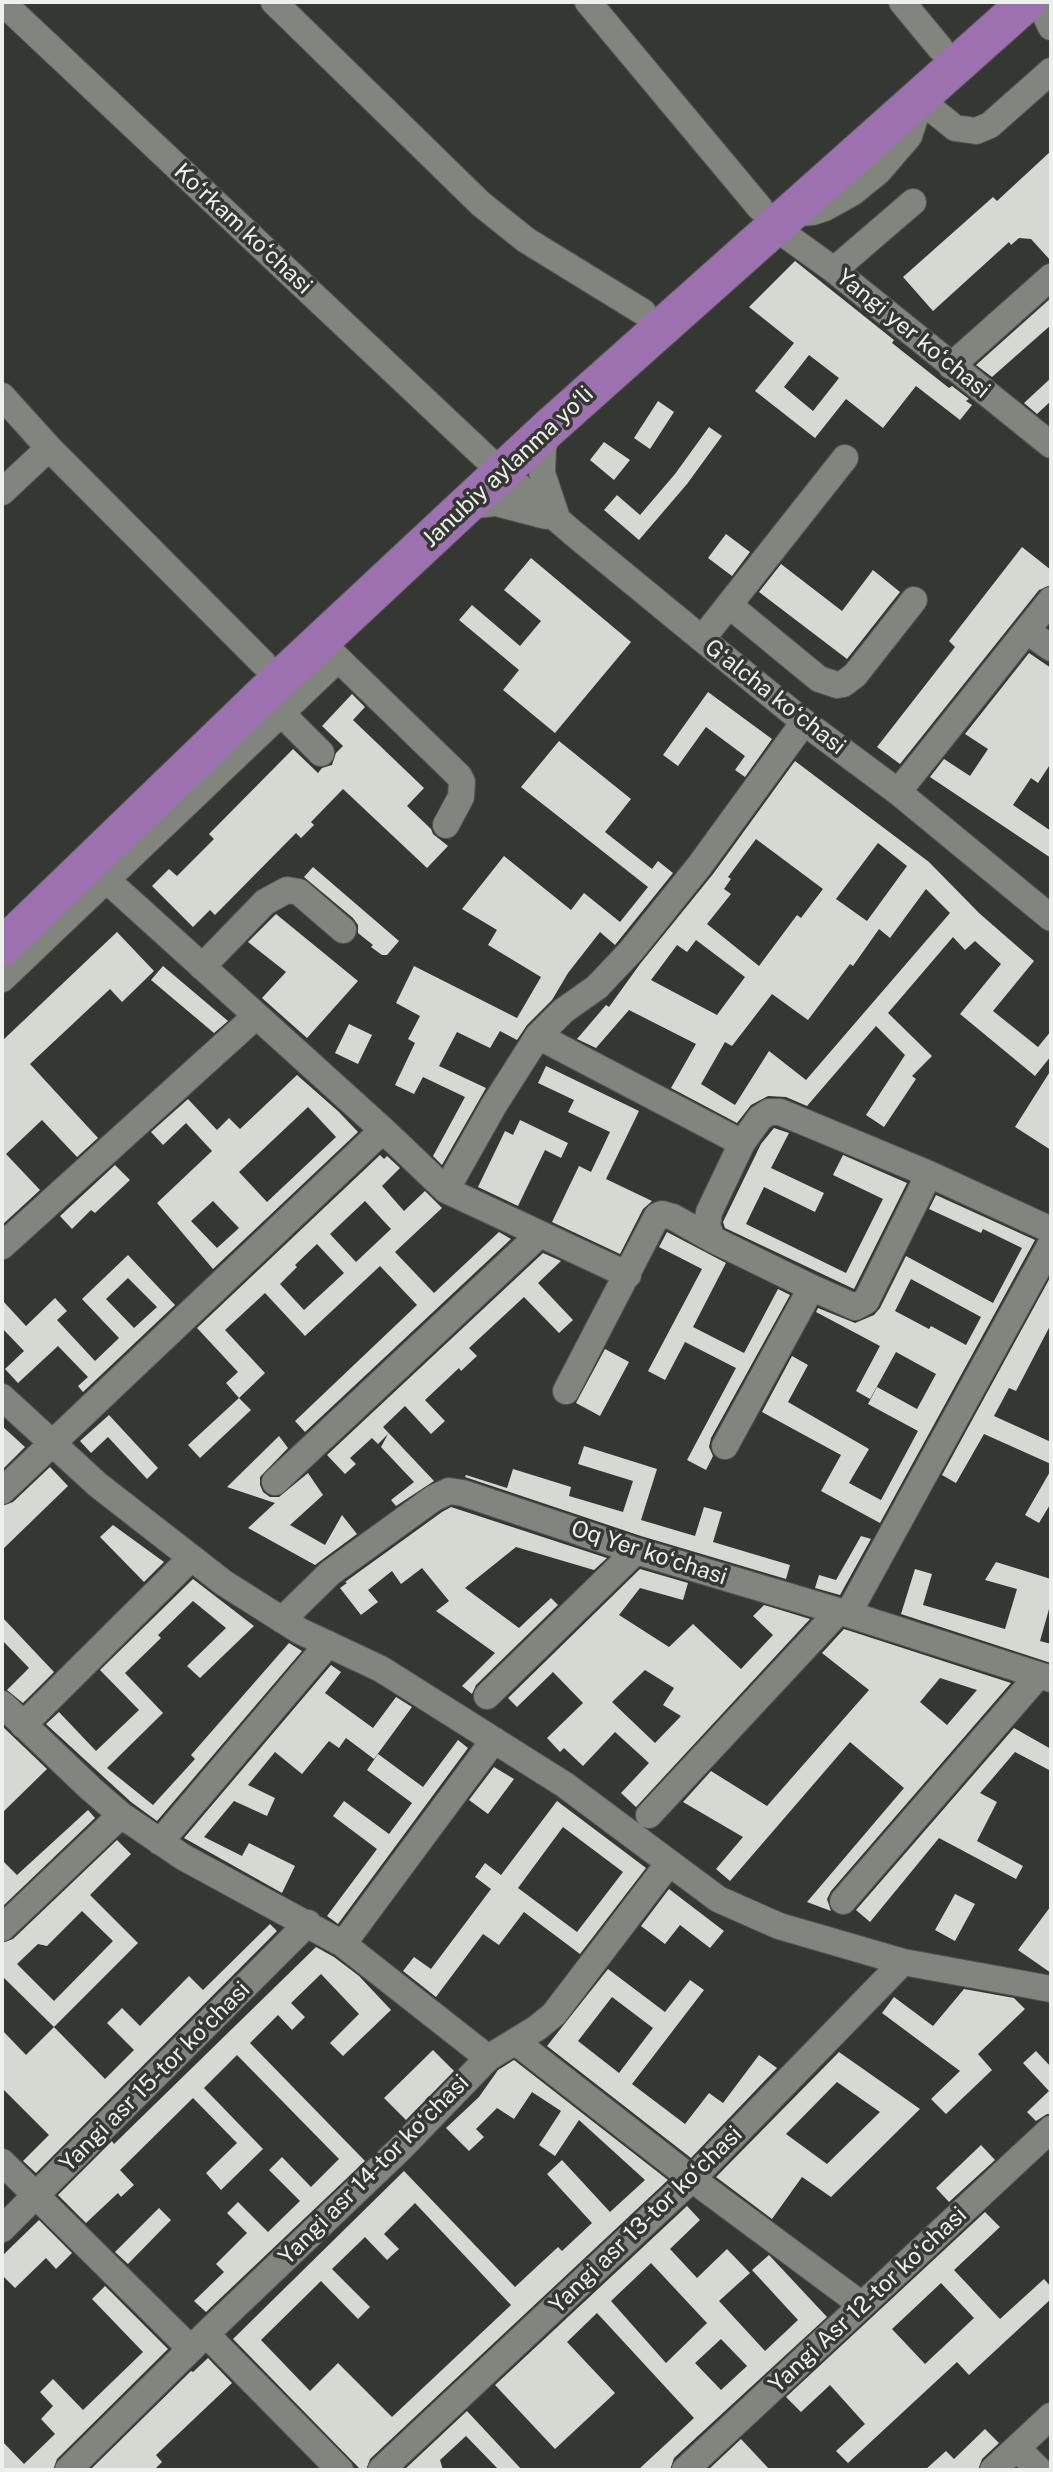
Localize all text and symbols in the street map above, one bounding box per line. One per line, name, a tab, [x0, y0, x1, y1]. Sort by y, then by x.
street label: Ko‘rkam ko‘chasi	[168, 158, 318, 300]
street label: Yangi yer koʻchasi	[831, 264, 995, 404]
street label: Janubiy aylanma yoʻli	[417, 381, 599, 553]
street label: Gʻalcha koʻchasi	[699, 634, 851, 760]
street label: Oq Yer koʻchasi	[568, 1515, 730, 1591]
street label: Yangi asr 15-tor koʻchasi	[54, 1976, 256, 2178]
street label: Yangi asr 14-tor koʻchasi	[273, 2069, 475, 2271]
street label: Yangi asr 13-tor koʻchasi	[544, 2121, 748, 2319]
street label: Yangi Asr 12-tor koʻchasi	[764, 2201, 972, 2399]

